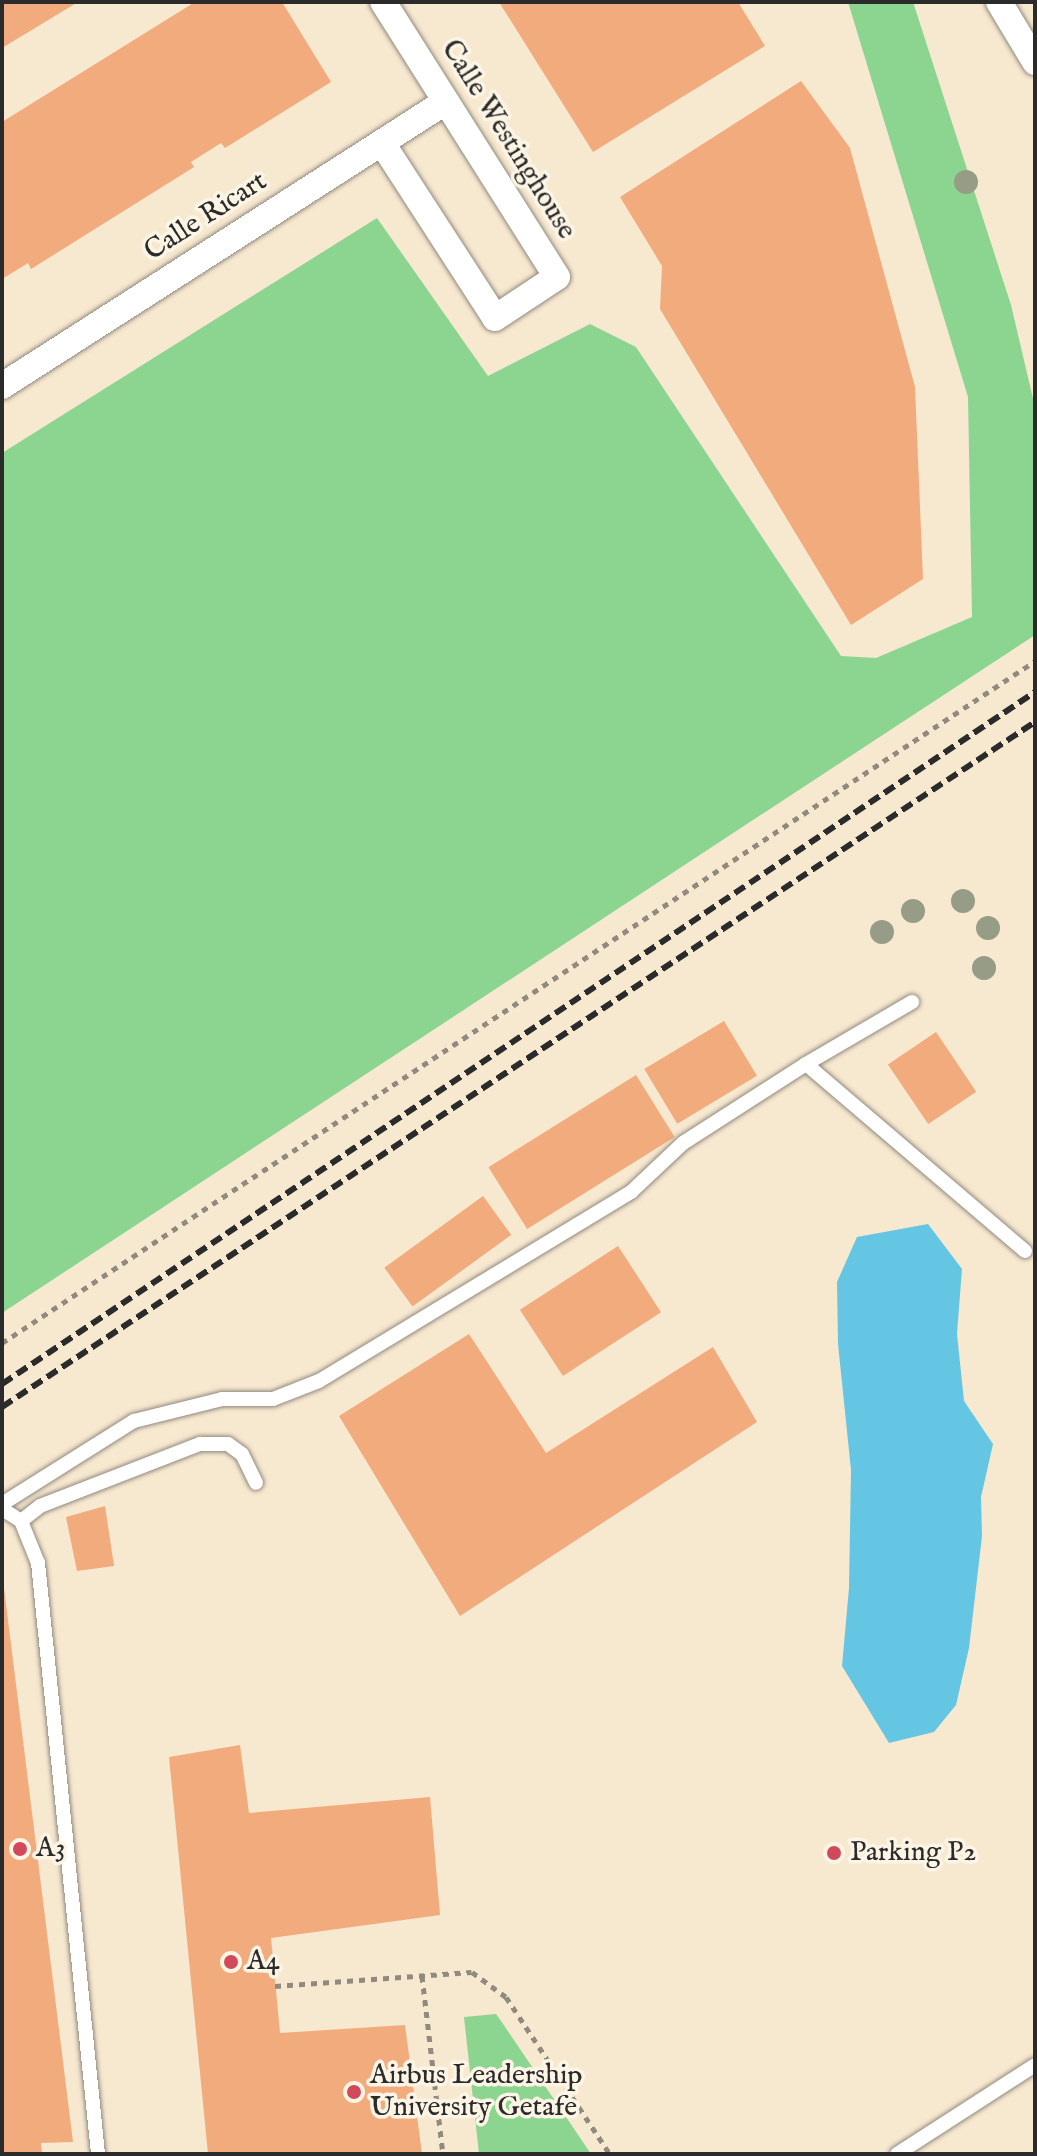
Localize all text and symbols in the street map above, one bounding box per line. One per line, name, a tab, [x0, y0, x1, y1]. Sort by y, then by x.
street label: Calle Westinghouse	[433, 34, 583, 246]
street label: Calle Ricart	[139, 165, 273, 269]
place label: A3	[36, 1832, 65, 1866]
place label: Parking P2	[850, 1836, 976, 1870]
marker: A3	[11, 1840, 29, 1858]
marker: Parking P2	[825, 1844, 843, 1862]
place label: A4	[247, 1945, 280, 1979]
marker: A4	[222, 1953, 240, 1971]
place label: Airbus Leadership University Getafe	[370, 2059, 582, 2125]
marker: Airbus Leadership University Getafe	[345, 2083, 363, 2101]

